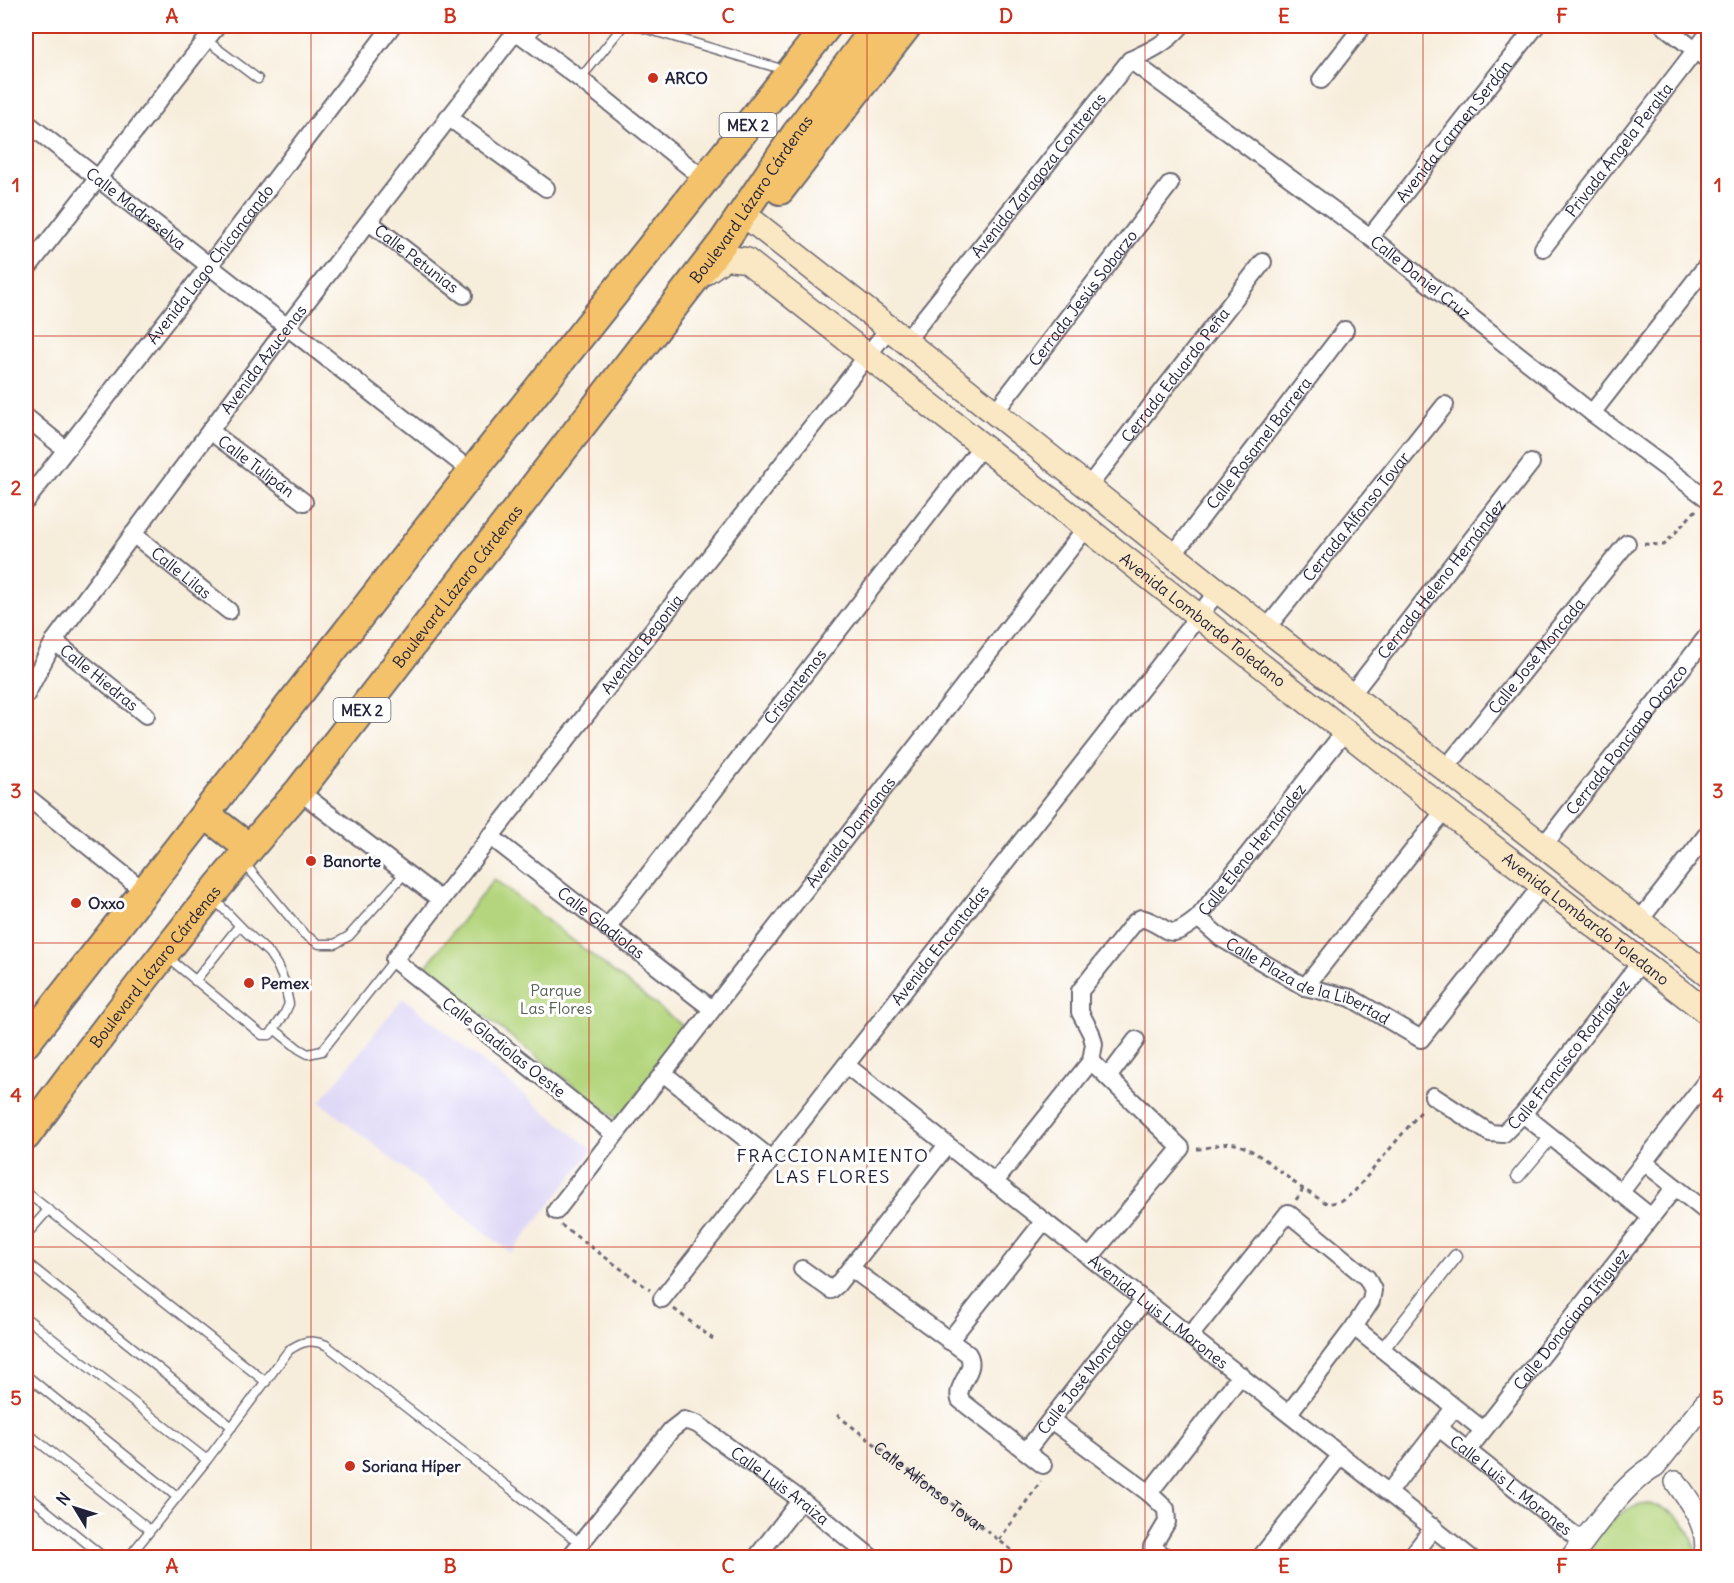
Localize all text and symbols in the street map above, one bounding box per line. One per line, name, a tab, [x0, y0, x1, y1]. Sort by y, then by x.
text: A	[166, 3, 179, 28]
text: B	[443, 3, 457, 28]
text: C	[721, 3, 735, 28]
text: D	[999, 3, 1013, 28]
text: E	[1278, 3, 1290, 28]
text: F	[1556, 3, 1568, 28]
street label: Avenida Carmen Serdán	[1391, 56, 1516, 206]
place label: ARCO	[665, 68, 708, 88]
marker: ARCO	[646, 71, 660, 85]
street label: Privada Ángela Peralta	[1561, 79, 1677, 221]
street label: Avenida Zaragoza Contreras	[966, 89, 1110, 262]
street label: Boulevard Lázaro Cárdenas	[685, 111, 817, 287]
road number: MEX 2	[720, 113, 777, 137]
street label: Calle Madreselva	[82, 163, 190, 254]
text: 1	[12, 172, 20, 197]
text: 1	[1714, 172, 1722, 197]
street label: Avenida Lago Chicancando	[142, 180, 278, 348]
street label: Calle Petunias	[370, 220, 463, 297]
street label: Cerrada Jesús Sobarzo	[1024, 226, 1141, 370]
street label: Calle Daniel Cruz	[1367, 231, 1475, 323]
street label: Avenida Azucenas	[216, 301, 311, 418]
street label: Cerrada Eduardo Peña	[1117, 304, 1234, 446]
street label: Calle Rosamel Barrera	[1202, 373, 1315, 513]
street label: Calle Tulipán	[214, 431, 298, 501]
street label: Cerrada Alfonso Tovar	[1298, 447, 1414, 585]
text: 2	[11, 475, 22, 500]
text: 2	[1713, 475, 1724, 500]
street label: Cerrada Heleno Hernández	[1373, 495, 1510, 663]
street label: Boulevard Lázaro Cárdenas	[388, 501, 527, 672]
street label: Calle Lilas	[147, 543, 216, 603]
street label: Avenida Lombardo Toledano	[1116, 548, 1290, 691]
street label: Avenida Begonia	[596, 590, 687, 698]
street label: Calle José Moncada	[1484, 594, 1589, 718]
street label: Calle Hiedras	[56, 640, 143, 715]
street label: Crisantemos	[759, 645, 831, 728]
street label: Cerrada Ponciano Orozco	[1561, 660, 1692, 819]
road number: MEX 2	[334, 698, 391, 722]
street label: Avenida Damianas	[801, 772, 899, 891]
text: 3	[10, 778, 22, 803]
text: 3	[1712, 778, 1724, 803]
street label: Calle Eleno Hernández	[1194, 779, 1310, 920]
street label: Avenida Lombardo Toledano	[1499, 848, 1673, 989]
place label: Banorte	[323, 851, 382, 871]
marker: Banorte	[304, 854, 318, 868]
street label: Boulevard Lázaro Cárdenas	[85, 881, 225, 1052]
street label: Avenida Encantadas	[887, 881, 993, 1009]
street label: Calle Gladiolas	[553, 882, 649, 963]
place label: Oxxo	[88, 893, 125, 913]
marker: Oxxo	[69, 896, 83, 910]
street label: Calle Plaza de la Libertad	[1222, 933, 1393, 1028]
place label: Pemex	[261, 973, 309, 993]
street label: Calle Francisco Rodríguez	[1503, 975, 1634, 1134]
marker: Pemex	[242, 976, 256, 990]
park label: Parque Las Flores	[520, 980, 592, 1018]
street label: Calle Gladiolas Oeste	[438, 993, 570, 1101]
text: 4	[10, 1082, 22, 1107]
text: 4	[1712, 1082, 1724, 1107]
district label: FRACCIONAMIENTO LAS FLORES	[737, 1144, 929, 1188]
street label: Calle Donaciano Iñiguez	[1509, 1244, 1633, 1394]
street label: Avenida Luis L. Morones	[1085, 1250, 1232, 1373]
street label: Calle José Moncada	[1033, 1313, 1137, 1438]
text: 5	[10, 1385, 22, 1410]
text: 5	[1712, 1385, 1724, 1410]
street label: Calle Luis L. Morones	[1446, 1431, 1576, 1539]
street label: Calle Alfonso Tovar	[870, 1437, 990, 1536]
street label: Calle Luis Araiza	[727, 1442, 833, 1529]
place label: Soriana Híper	[362, 1456, 461, 1477]
marker: Soriana Híper	[343, 1459, 357, 1473]
north arrow	[45, 1478, 105, 1538]
text: N	[52, 1488, 74, 1509]
text: A	[166, 1553, 179, 1578]
text: B	[443, 1553, 457, 1578]
text: C	[721, 1553, 735, 1578]
text: D	[999, 1553, 1013, 1578]
text: E	[1278, 1553, 1290, 1578]
text: F	[1556, 1553, 1568, 1578]

